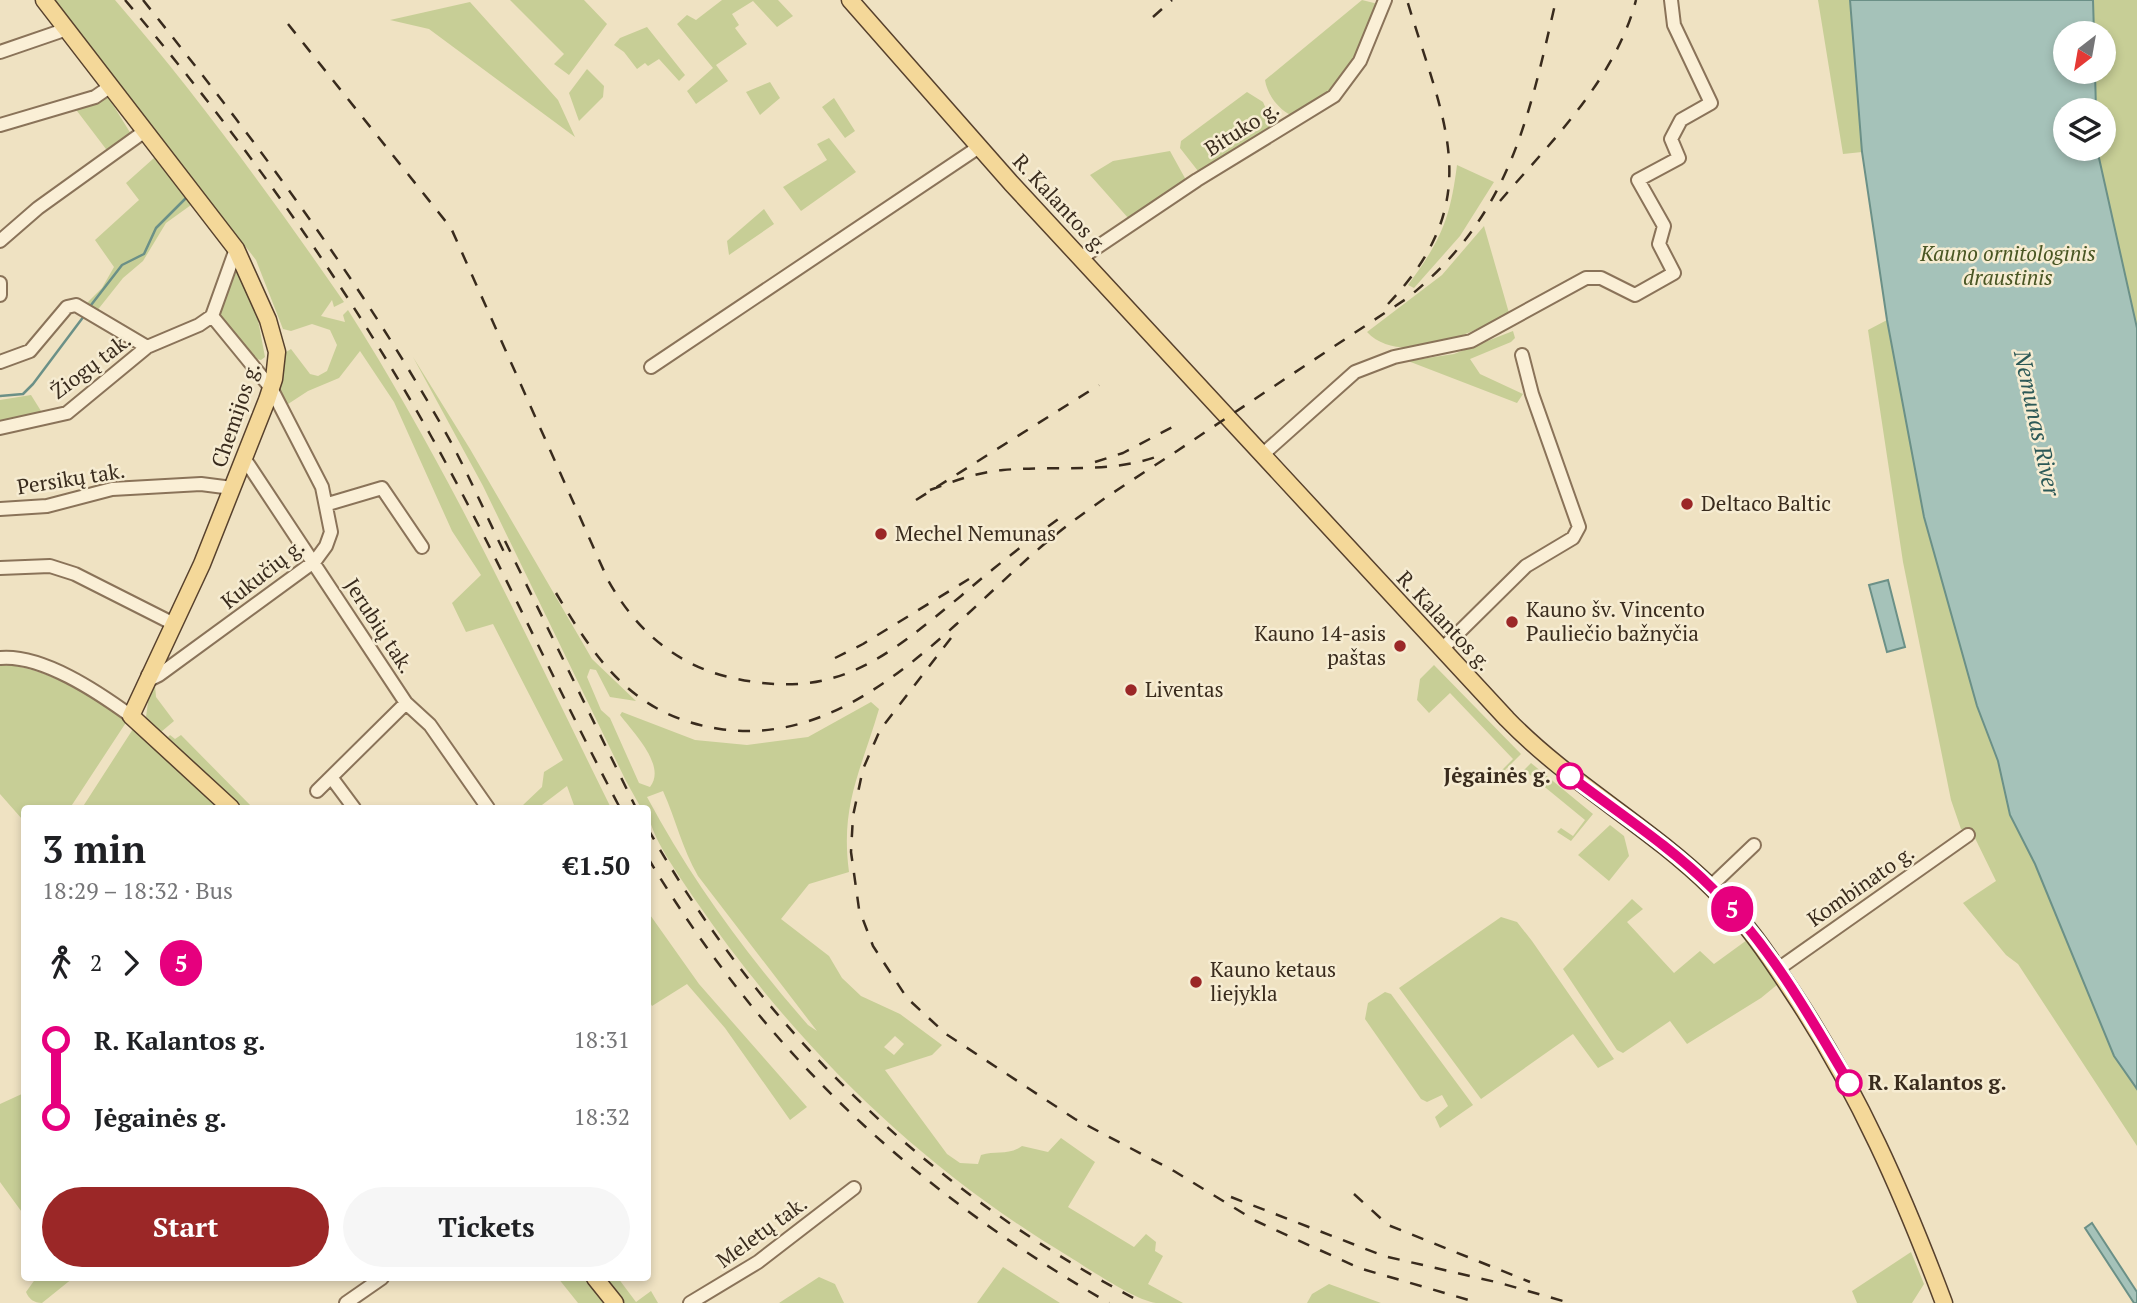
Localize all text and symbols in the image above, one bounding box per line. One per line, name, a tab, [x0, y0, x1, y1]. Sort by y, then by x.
north arrow	[2053, 21, 2116, 84]
map controls	[2053, 21, 2116, 161]
street label: Bituko g.	[1199, 94, 1284, 162]
button: layers	[2053, 98, 2116, 161]
street label: R. Kalantos g.	[1007, 147, 1114, 260]
park label: Kauno ornitologinis draustinis	[1919, 239, 2096, 291]
street label: Žiogų tak.	[44, 326, 136, 405]
water label: Nemunas River	[2007, 346, 2068, 500]
street label: Chemijos g.	[204, 358, 266, 471]
street label: Persikų tak.	[15, 456, 127, 500]
place label: Deltaco Baltic	[1701, 489, 1831, 517]
marker: Deltaco Baltic	[1679, 496, 1695, 512]
place label: Mechel Nemunas	[895, 519, 1056, 547]
marker: Mechel Nemunas	[873, 526, 889, 542]
street label: Kukučių g.	[215, 532, 310, 615]
street label: R. Kalantos g.	[1391, 564, 1498, 677]
street label: Jerubių tak.	[339, 573, 421, 678]
place label: Kauno šv. Vincento Pauliečio bažnyčia	[1526, 595, 1705, 647]
marker: Kauno šv. Vincento Pauliečio bažnyčia	[1504, 614, 1520, 630]
place label: Kauno 14-asis paštas	[1254, 619, 1386, 671]
marker: Kauno 14-asis paštas	[1392, 638, 1408, 654]
place label: Liventas	[1145, 675, 1224, 703]
marker: Liventas	[1123, 682, 1139, 698]
place label: Jėgainės g.	[1444, 761, 1551, 789]
marker: Jėgainės g.	[1557, 763, 1583, 789]
text: 3 min	[42, 824, 146, 874]
street label: Kombinato g.	[1801, 838, 1919, 932]
text: €1.50	[564, 848, 630, 882]
text: 18:29 – 18:32 · Bus	[42, 875, 233, 906]
line badge: 5	[1709, 886, 1755, 932]
text: 5	[1725, 893, 1739, 925]
icon: walk	[42, 944, 80, 982]
icon: forward	[112, 944, 150, 982]
text: 2	[90, 947, 102, 978]
text: 5	[174, 947, 188, 979]
place label: Kauno ketaus liejykla	[1210, 955, 1336, 1007]
marker: Kauno ketaus liejykla	[1188, 974, 1204, 990]
text: R. Kalantos g.	[94, 1023, 266, 1057]
text: 18:31	[573, 1024, 630, 1055]
place label: R. Kalantos g.	[1868, 1068, 2007, 1096]
marker: R. Kalantos g.	[1836, 1070, 1862, 1096]
text: Jėgainės g.	[94, 1100, 227, 1134]
text: 18:32	[573, 1101, 630, 1132]
button: Start	[42, 1187, 329, 1267]
button: Tickets	[343, 1187, 630, 1267]
street label: Meletų tak.	[710, 1189, 812, 1274]

